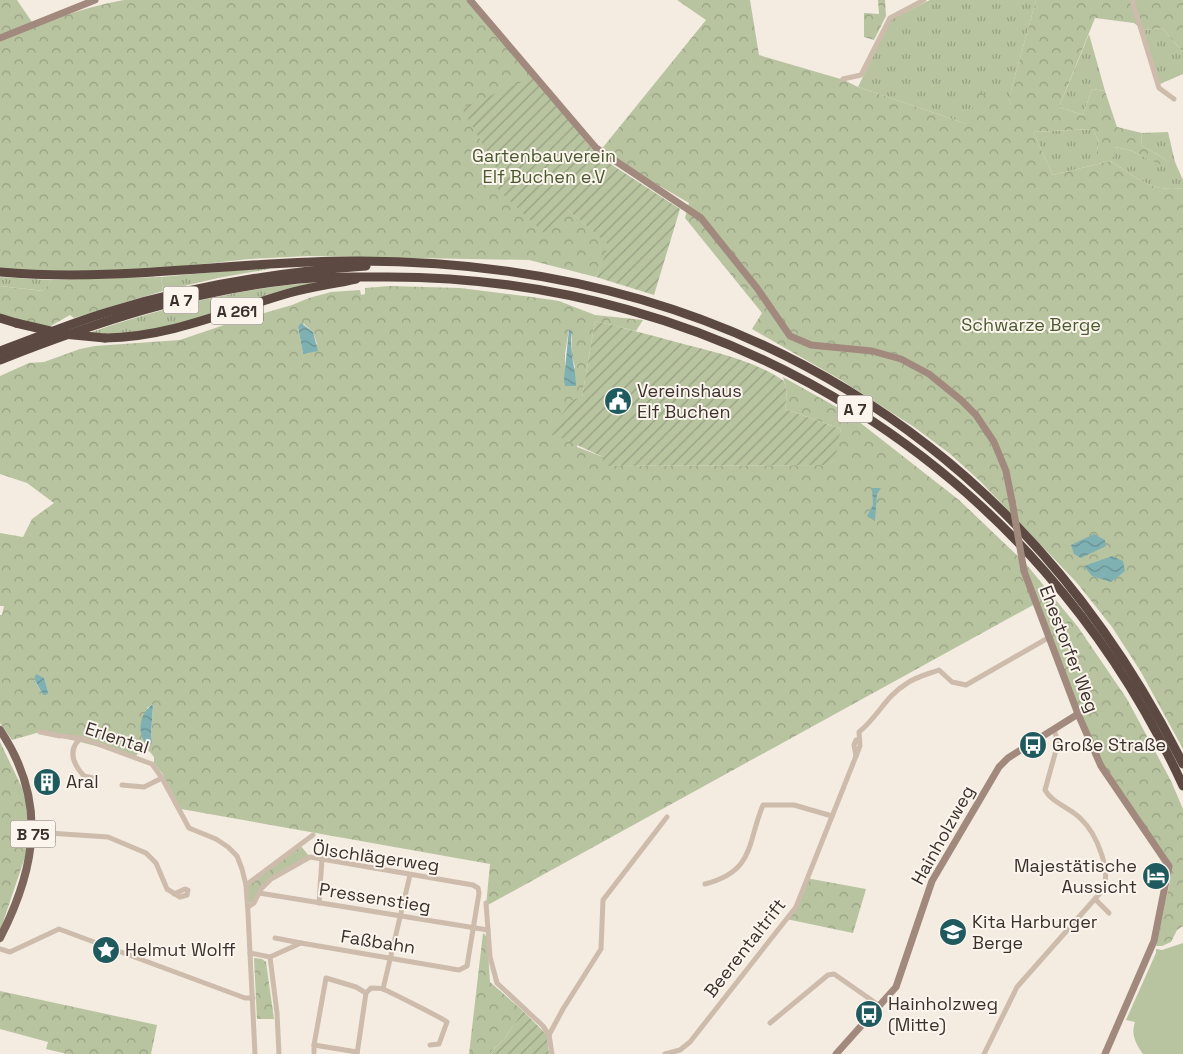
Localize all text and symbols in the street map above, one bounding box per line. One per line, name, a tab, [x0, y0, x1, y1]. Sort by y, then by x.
park label: Gartenbauverein Elf Buchen e.V	[472, 144, 616, 188]
road number: A 7	[164, 286, 198, 314]
road number: A 261	[211, 298, 263, 324]
park label: Schwarze Berge	[961, 313, 1101, 336]
place label: Vereinshaus Elf Buchen	[637, 379, 742, 423]
public building icon: Vereinshaus Elf Buchen	[603, 386, 633, 416]
road number: A 7	[838, 396, 872, 422]
street label: Ehestorfer Weg	[1035, 582, 1104, 716]
street label: Erlental	[82, 716, 152, 759]
bus stop icon: Große Straße	[1018, 730, 1048, 760]
place label: Große Straße	[1052, 733, 1166, 756]
building icon: Aral	[32, 767, 62, 797]
place label: Aral	[66, 770, 99, 793]
street label: Hainholzweg	[906, 781, 979, 888]
road number: B 75	[10, 821, 56, 848]
street label: Ölschlägerweg	[311, 836, 441, 877]
place label: Majestätische Aussicht	[1014, 854, 1137, 898]
hotel icon: Majestätische Aussicht	[1141, 861, 1171, 891]
street label: Pressenstieg	[318, 877, 433, 918]
street label: Beerentaltrift	[699, 894, 790, 1002]
place label: Kita Harburger Berge	[972, 910, 1098, 954]
school or university icon: Kita Harburger Berge	[938, 917, 968, 947]
street label: Faßbahn	[339, 924, 417, 959]
place icon: Helmut Wolff	[91, 935, 121, 965]
place label: Helmut Wolff	[125, 938, 236, 961]
place label: Hainholzweg (Mitte)	[888, 992, 998, 1036]
bus stop icon: Hainholzweg (Mitte)	[854, 999, 884, 1029]

